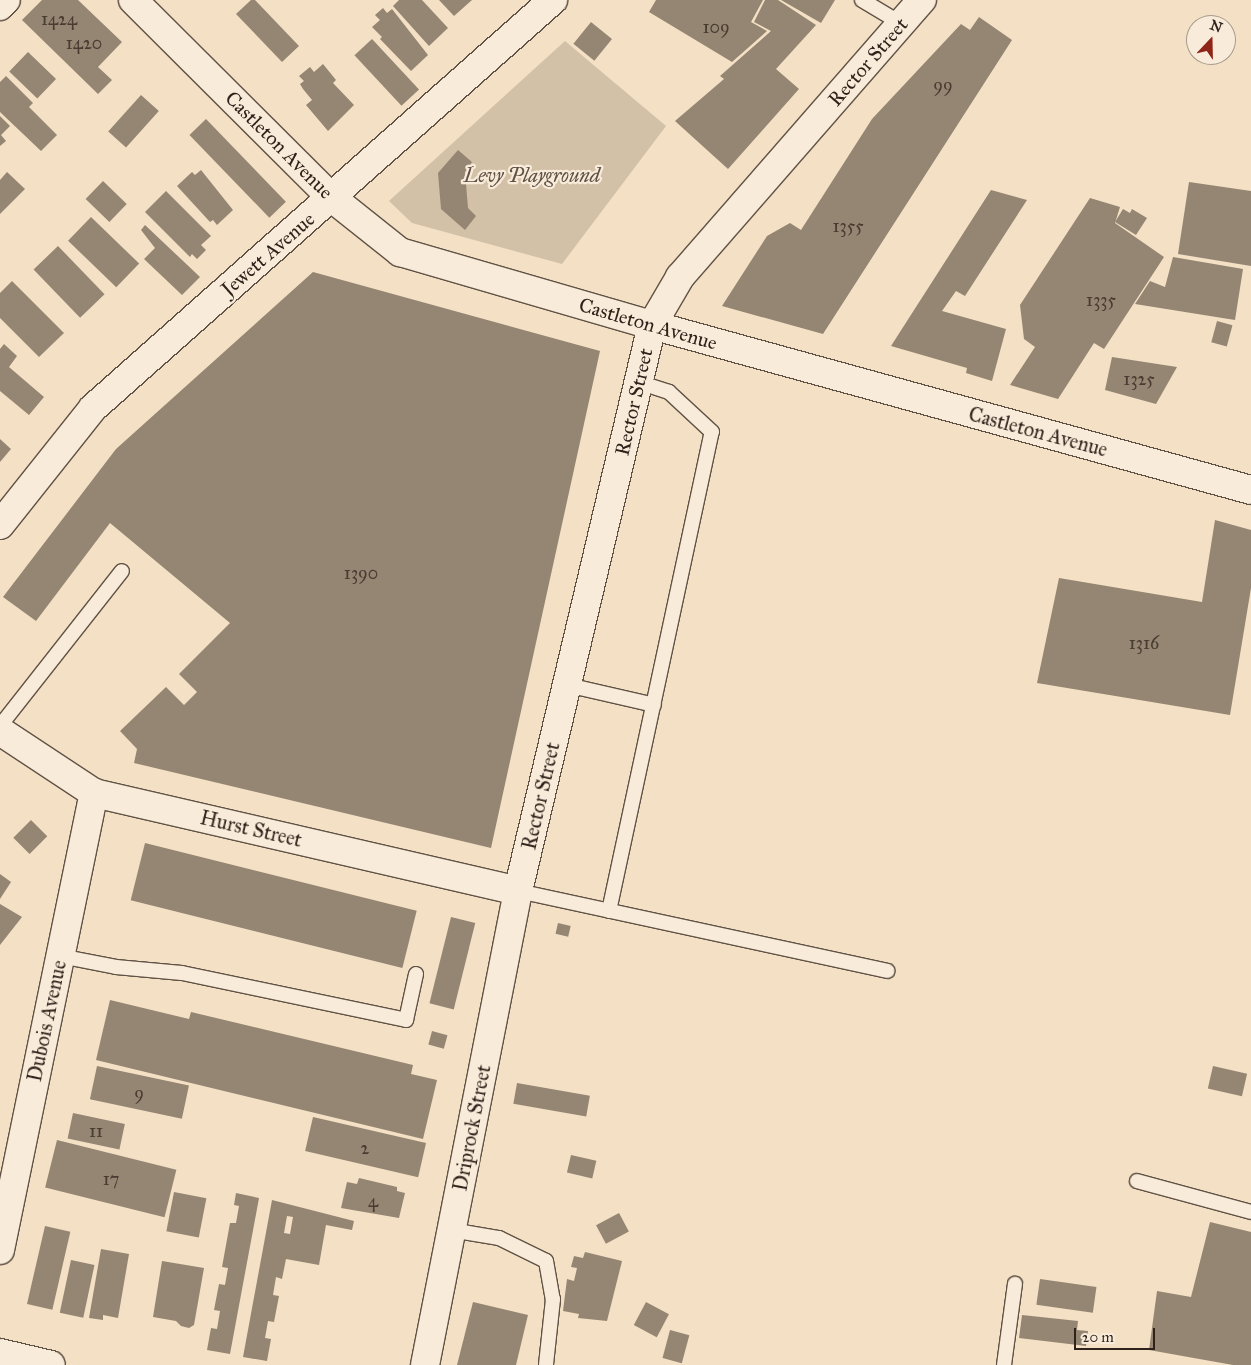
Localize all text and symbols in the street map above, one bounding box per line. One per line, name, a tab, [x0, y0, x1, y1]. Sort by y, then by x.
house number: 1424	[41, 8, 77, 30]
street label: Rector Street	[823, 13, 913, 111]
north arrow	[1186, 15, 1236, 65]
house number: 109	[702, 16, 730, 38]
text: N	[1208, 16, 1225, 37]
house number: 1420	[66, 32, 102, 54]
house number: 99	[933, 74, 953, 96]
street label: Castleton Avenue	[220, 86, 338, 204]
park label: Levy Playground	[464, 163, 600, 187]
street label: Jewett Avenue	[216, 207, 320, 301]
house number: 1355	[832, 215, 864, 237]
house number: 1335	[1086, 289, 1116, 311]
street label: Castleton Avenue	[576, 293, 720, 355]
street label: Rector Street	[610, 346, 658, 458]
house number: 1325	[1123, 368, 1155, 390]
street label: Castleton Avenue	[966, 402, 1110, 462]
house number: 1390	[344, 562, 378, 584]
house number: 1316	[1129, 632, 1159, 654]
street label: Rector Street	[517, 740, 565, 852]
street label: Hurst Street	[198, 806, 304, 852]
street label: Dubois Avenue	[22, 958, 72, 1084]
street label: Driprock Street	[448, 1063, 496, 1193]
house number: 9	[134, 1082, 144, 1104]
house number: 11	[89, 1120, 103, 1142]
house number: 2	[361, 1137, 369, 1159]
house number: 17	[103, 1168, 119, 1190]
house number: 4	[368, 1190, 378, 1212]
scale bar	[1076, 1318, 1157, 1350]
text: 20 m	[1082, 1328, 1114, 1346]

